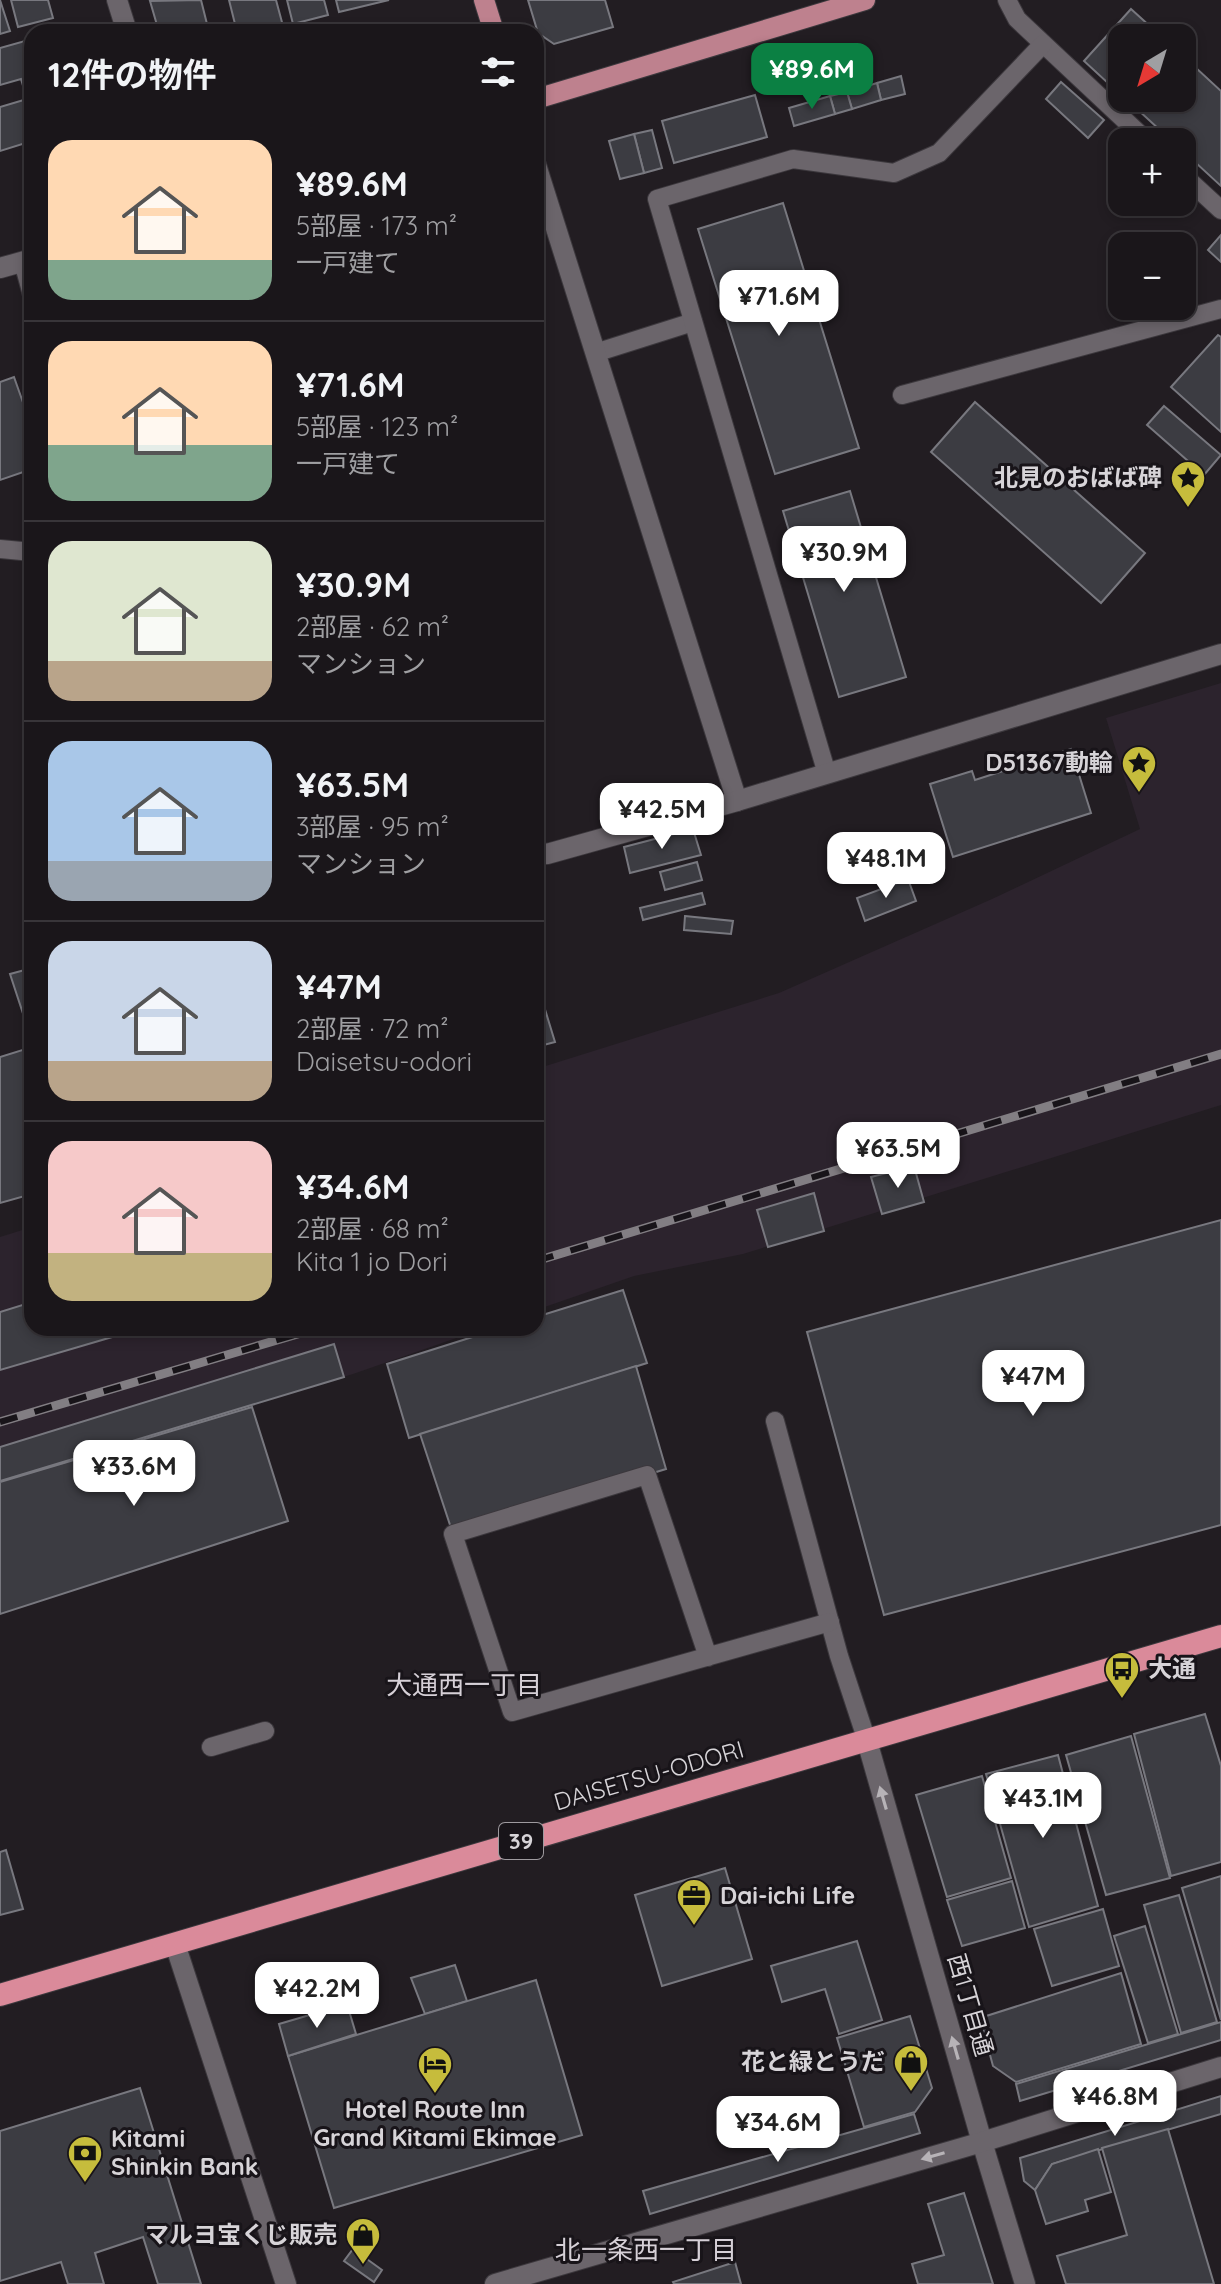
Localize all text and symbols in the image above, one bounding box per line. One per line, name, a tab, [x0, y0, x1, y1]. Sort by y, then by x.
north arrow	[1108, 24, 1196, 112]
map controls	[1108, 24, 1196, 320]
pin: ¥89.6M	[747, 43, 877, 111]
icon: filters	[476, 50, 520, 94]
text: ¥89.6M	[769, 52, 855, 85]
text: 12件の物件	[48, 53, 217, 96]
button: +	[1108, 128, 1196, 216]
text: ¥89.6M	[296, 162, 408, 205]
icon: home	[112, 172, 208, 268]
text: 5部屋 · 173 m²	[296, 209, 457, 242]
button: −	[1108, 232, 1196, 320]
text: 一戸建て	[296, 246, 400, 279]
pin: ¥71.6M	[714, 270, 844, 338]
text: ¥71.6M	[737, 279, 821, 312]
text: ¥71.6M	[296, 363, 405, 406]
icon: home	[112, 373, 208, 469]
text: 5部屋 · 123 m²	[296, 410, 458, 443]
text: 一戸建て	[296, 447, 400, 480]
place icon: 北見のおばば碑	[1169, 459, 1207, 509]
place label: 北見のおばば碑	[994, 462, 1162, 492]
pin: ¥30.9M	[779, 526, 909, 594]
text: ¥30.9M	[800, 535, 888, 568]
text: ¥30.9M	[296, 563, 411, 606]
icon: home	[112, 573, 208, 669]
text: 2部屋 · 62 m²	[296, 610, 449, 643]
text: マンション	[296, 647, 426, 680]
place icon: D51367動輪	[1120, 744, 1158, 794]
place label: D51367動輪	[985, 747, 1113, 777]
text: ¥63.5M	[296, 763, 409, 806]
icon: home	[112, 773, 208, 869]
pin: ¥42.5M	[597, 783, 727, 851]
text: ¥42.5M	[618, 792, 706, 825]
text: 3部屋 · 95 m²	[296, 810, 449, 843]
pin: ¥48.1M	[821, 832, 951, 900]
text: ¥48.1M	[845, 841, 927, 874]
text: マンション	[296, 847, 426, 880]
text: ¥47M	[296, 965, 382, 1008]
icon: home	[112, 973, 208, 1069]
text: 2部屋 · 72 m²	[296, 1012, 448, 1045]
text: Daisetsu-odori	[296, 1045, 472, 1078]
pin: ¥63.5M	[833, 1122, 963, 1190]
text: ¥63.5M	[855, 1131, 941, 1164]
text: ¥34.6M	[296, 1165, 410, 1208]
icon: home	[112, 1173, 208, 1269]
text: 2部屋 · 68 m²	[296, 1212, 449, 1245]
text: Kita 1 jo Dori	[296, 1245, 448, 1278]
pin: ¥47M	[986, 1350, 1080, 1418]
text: ¥47M	[1000, 1359, 1066, 1392]
pin: ¥33.6M	[69, 1440, 199, 1508]
text: ¥33.6M	[91, 1449, 177, 1482]
bus stop icon: 大通	[1103, 1650, 1141, 1700]
place label: 大通	[1148, 1653, 1196, 1683]
district label: 大通西一丁目	[386, 1668, 542, 1701]
street label: DAISETSU-ODORI	[550, 1734, 747, 1817]
pin: ¥43.1M	[978, 1772, 1108, 1840]
text: ¥43.1M	[1002, 1781, 1084, 1814]
one-way arrow	[876, 1786, 889, 1810]
road number: 39	[499, 1823, 543, 1859]
office icon: Dai-ichi Life	[675, 1877, 713, 1927]
place label: Dai-ichi Life	[720, 1880, 855, 1910]
street label: 西1丁目通	[942, 1950, 1000, 2059]
pin: ¥42.2M	[252, 1962, 382, 2030]
text: ¥42.2M	[273, 1971, 361, 2004]
one-way arrow	[948, 2036, 961, 2060]
shop icon: 花と緑とうだ	[892, 2043, 930, 2093]
hotel icon: Hotel Route Inn Grand Kitami Ekimae	[416, 2045, 454, 2095]
place label: 花と緑とうだ	[741, 2046, 885, 2076]
pin: ¥46.8M	[1050, 2070, 1180, 2138]
text: ¥46.8M	[1071, 2079, 1159, 2112]
place label: Hotel Route Inn Grand Kitami Ekimae	[313, 2094, 557, 2152]
pin: ¥34.6M	[713, 2096, 843, 2164]
text: ¥34.6M	[735, 2105, 821, 2138]
place label: Kitami Shinkin Bank	[111, 2123, 258, 2181]
bank icon: Kitami Shinkin Bank	[66, 2134, 104, 2184]
one-way arrow	[920, 2150, 944, 2163]
shop icon: マルヨ宝くじ販売	[344, 2216, 382, 2266]
place label: マルヨ宝くじ販売	[145, 2219, 337, 2249]
district label: 北一条西一丁目	[555, 2233, 737, 2266]

